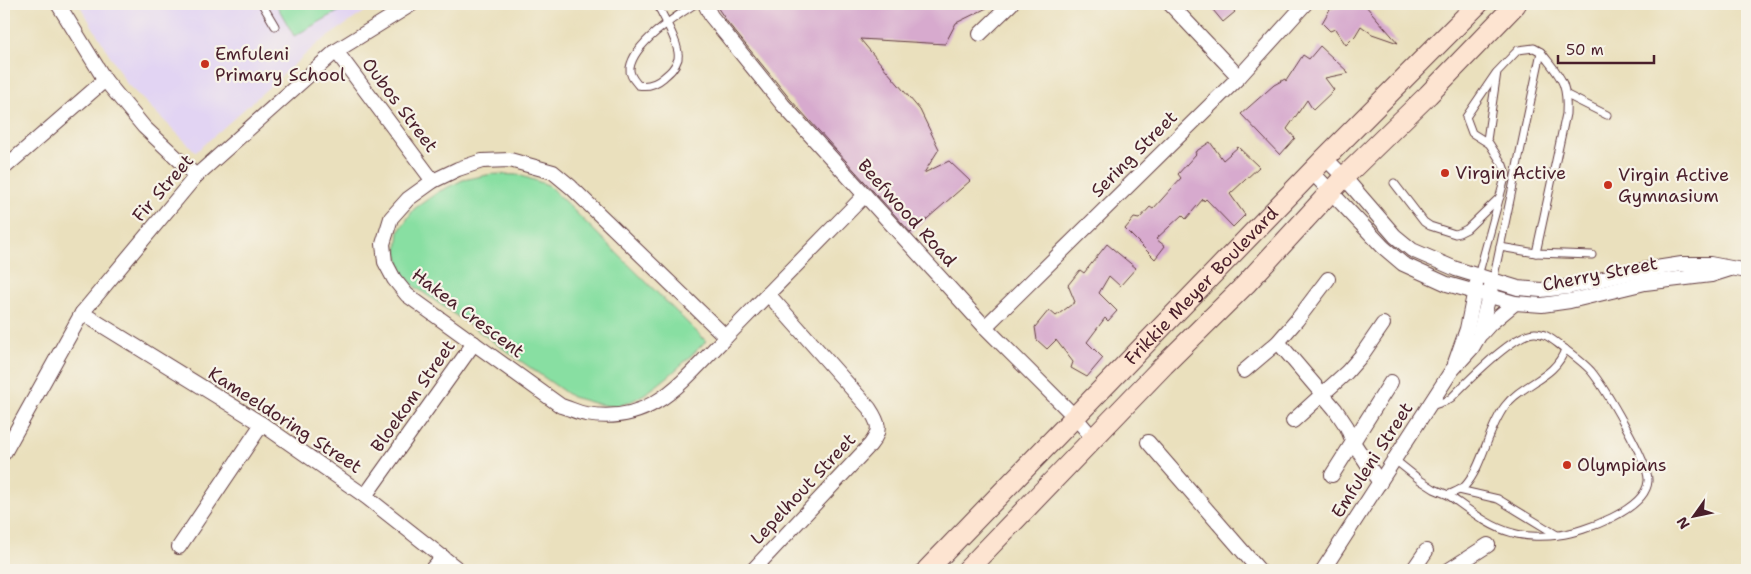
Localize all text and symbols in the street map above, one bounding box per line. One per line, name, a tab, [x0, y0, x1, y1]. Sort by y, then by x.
scale bar	[1558, 32, 1655, 64]
text: 50 m	[1566, 40, 1604, 60]
place label: Emfuleni Primary School	[215, 42, 346, 87]
street label: Oubos Street	[357, 53, 444, 157]
marker: Emfuleni Primary School	[199, 58, 211, 70]
street label: Sering Street	[1085, 105, 1183, 203]
street label: Fir Street	[127, 149, 199, 227]
street label: Beefwood Road	[852, 154, 962, 272]
place label: Virgin Active	[1455, 161, 1566, 185]
place label: Virgin Active Gymnasium	[1618, 163, 1729, 208]
marker: Virgin Active	[1439, 167, 1451, 179]
marker: Virgin Active Gymnasium	[1602, 179, 1614, 191]
street label: Frikkie Meyer Boulevard	[1119, 202, 1284, 370]
street label: Cherry Street	[1540, 251, 1660, 297]
street label: Hakea Crescent	[407, 263, 529, 363]
street label: Bloekom Street	[365, 335, 461, 457]
street label: Kameeldoring Street	[204, 361, 367, 479]
street label: Emfuleni Street	[1326, 397, 1418, 522]
street label: Lepelhout Street	[745, 428, 861, 550]
place label: Olympians	[1577, 453, 1667, 477]
marker: Olympians	[1561, 459, 1573, 471]
north arrow	[1668, 492, 1718, 542]
text: N	[1673, 514, 1694, 533]

